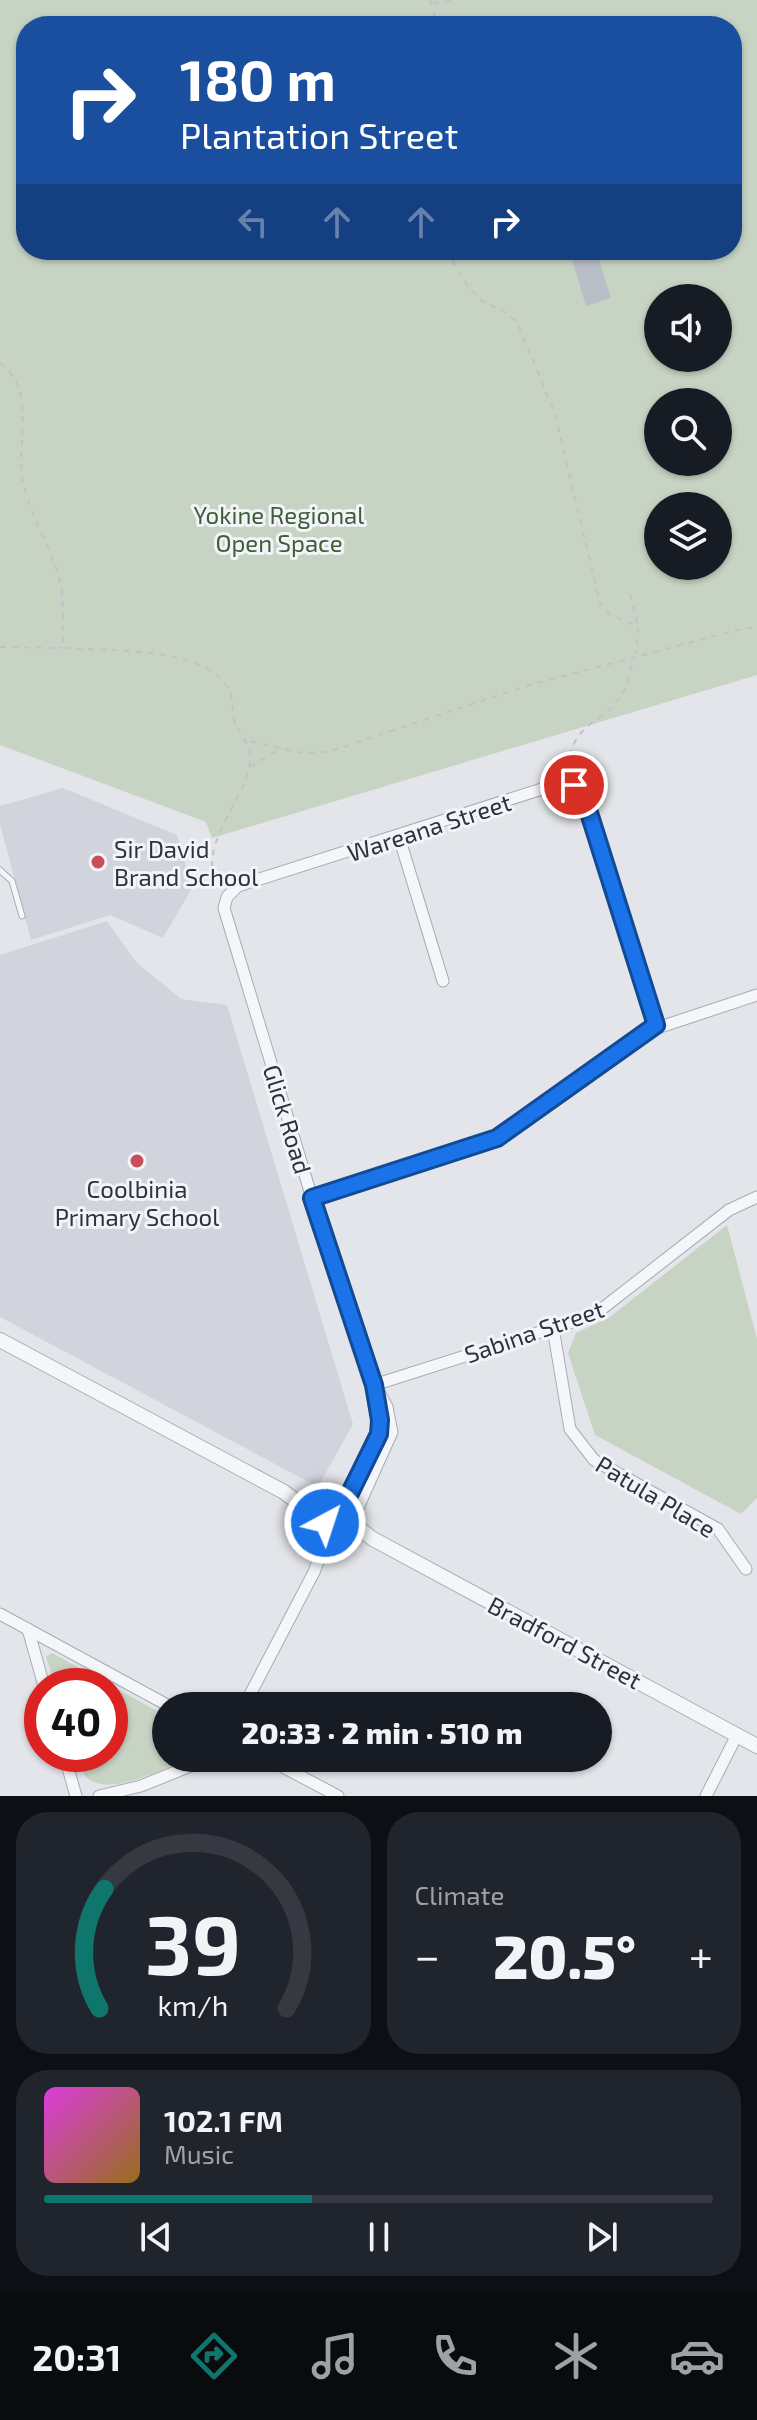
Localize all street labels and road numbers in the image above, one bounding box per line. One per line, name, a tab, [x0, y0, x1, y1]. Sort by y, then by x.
street label: Wareana Street	[344, 787, 514, 867]
street label: Glick Road	[258, 1061, 318, 1177]
street label: Sabina Street	[461, 1294, 607, 1368]
street label: Patula Place	[591, 1449, 721, 1543]
street label: Bradford Street	[484, 1589, 646, 1695]

